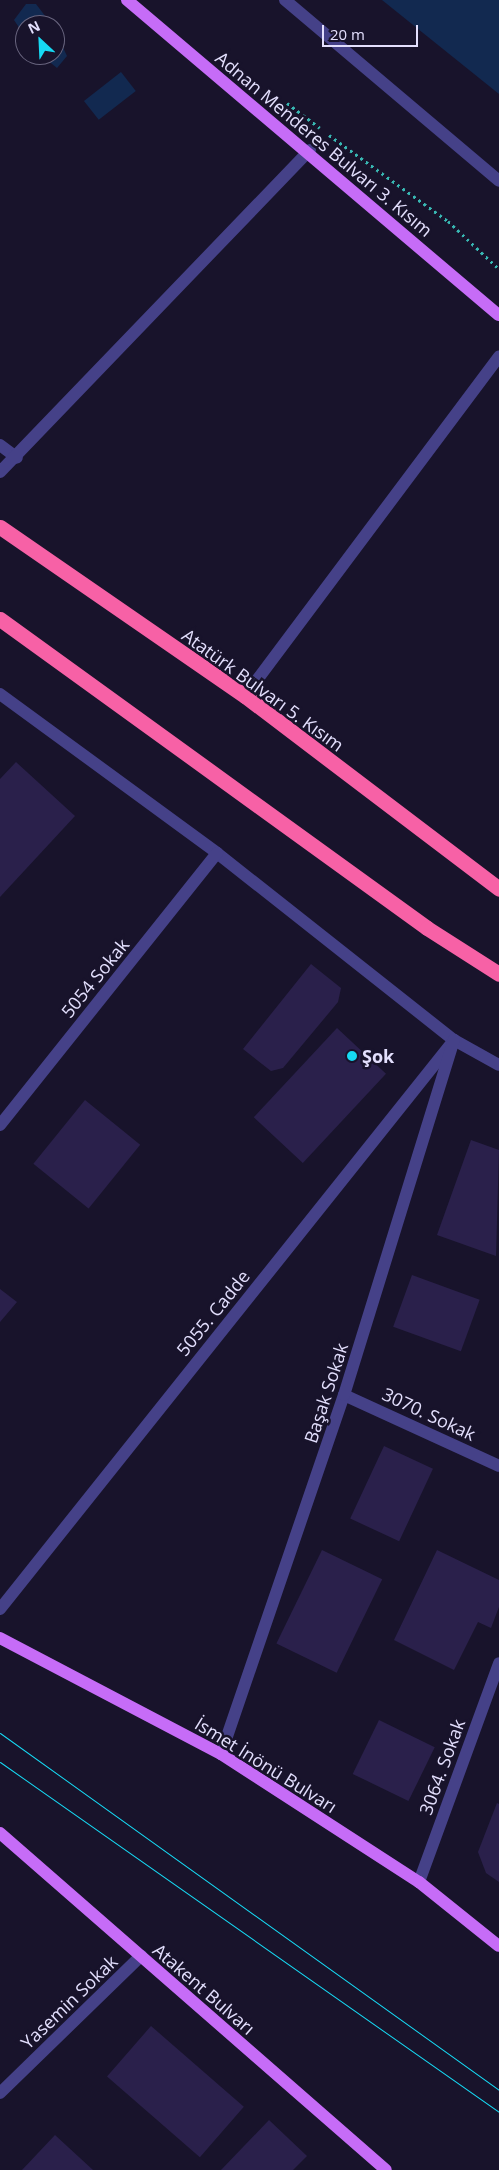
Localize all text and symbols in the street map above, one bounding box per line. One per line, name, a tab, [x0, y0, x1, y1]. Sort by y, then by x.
north arrow	[15, 15, 65, 65]
scale bar	[324, 15, 420, 47]
text: N	[25, 16, 43, 38]
text: 20 m	[330, 24, 365, 44]
street label: Adnan Menderes Bulvarı 3. Kısım	[211, 47, 437, 241]
street label: Atatürk Bulvarı 5. Kısım	[178, 624, 348, 756]
street label: 5054 Sokak	[57, 934, 133, 1022]
place label: Şok	[362, 1045, 394, 1067]
marker: Şok	[346, 1050, 358, 1062]
street label: 5055. Cadde	[172, 1266, 254, 1360]
street label: Başak Sokak	[300, 1340, 352, 1446]
street label: 3070. Sokak	[379, 1383, 479, 1445]
street label: İsmet İnönü Bulvarı	[191, 1713, 341, 1817]
street label: 3064. Sokak	[415, 1716, 469, 1818]
street label: Atakent Bulvarı	[149, 1939, 259, 2039]
street label: Yasemin Sokak	[16, 1951, 122, 2053]

